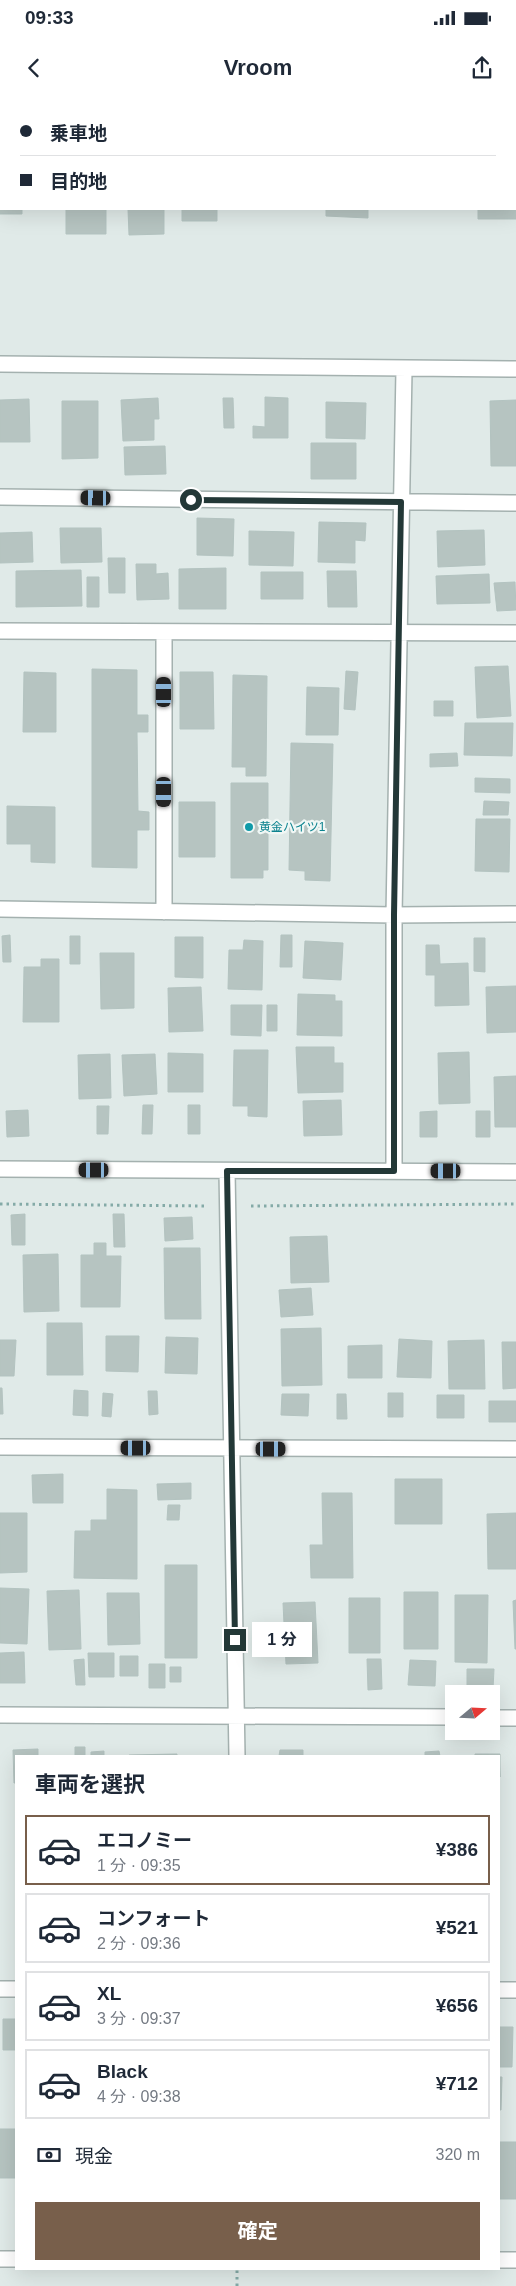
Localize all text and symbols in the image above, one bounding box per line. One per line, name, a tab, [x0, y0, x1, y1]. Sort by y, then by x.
text: 09:33	[25, 7, 74, 28]
icon: back	[20, 54, 48, 82]
icon: share	[468, 54, 496, 82]
text: Vroom	[224, 55, 292, 80]
text: 乗車地	[50, 123, 107, 144]
text: 目的地	[50, 171, 107, 192]
route start	[180, 489, 202, 511]
car	[80, 490, 111, 506]
car	[156, 677, 171, 707]
car	[156, 777, 171, 807]
place label: 黄金ハイツ1	[259, 820, 326, 834]
marker: 黄金ハイツ1	[243, 821, 255, 833]
car	[79, 1163, 109, 1178]
car	[431, 1164, 461, 1179]
car	[121, 1441, 151, 1456]
car	[256, 1442, 286, 1457]
callout: 1 分	[252, 1622, 312, 1658]
route end	[224, 1629, 246, 1651]
text: 1 分	[267, 1631, 297, 1648]
north arrow	[445, 1685, 500, 1740]
map controls	[445, 1685, 500, 1740]
text: 車両を選択	[35, 1772, 145, 1797]
icon: car	[37, 1828, 82, 1873]
text: エコノミー	[97, 1830, 192, 1851]
text: ¥386	[436, 1839, 478, 1860]
text: 1 分 · 09:35	[97, 1857, 181, 1874]
icon: car	[37, 1906, 82, 1951]
text: コンフォート	[97, 1908, 210, 1929]
text: ¥521	[436, 1917, 478, 1938]
text: 2 分 · 09:36	[97, 1935, 181, 1952]
text: XL	[97, 1983, 121, 2004]
icon: car	[37, 1984, 82, 2029]
text: ¥656	[436, 1995, 478, 2016]
text: 3 分 · 09:37	[97, 2010, 181, 2027]
text: Black	[97, 2061, 148, 2082]
icon: car	[37, 2062, 82, 2107]
text: ¥712	[436, 2073, 478, 2094]
text: 4 分 · 09:38	[97, 2088, 181, 2105]
icon: cash	[35, 2141, 63, 2169]
text: 現金	[75, 2146, 113, 2167]
text: 320 m	[436, 2146, 480, 2163]
button: 確定	[35, 2202, 480, 2260]

